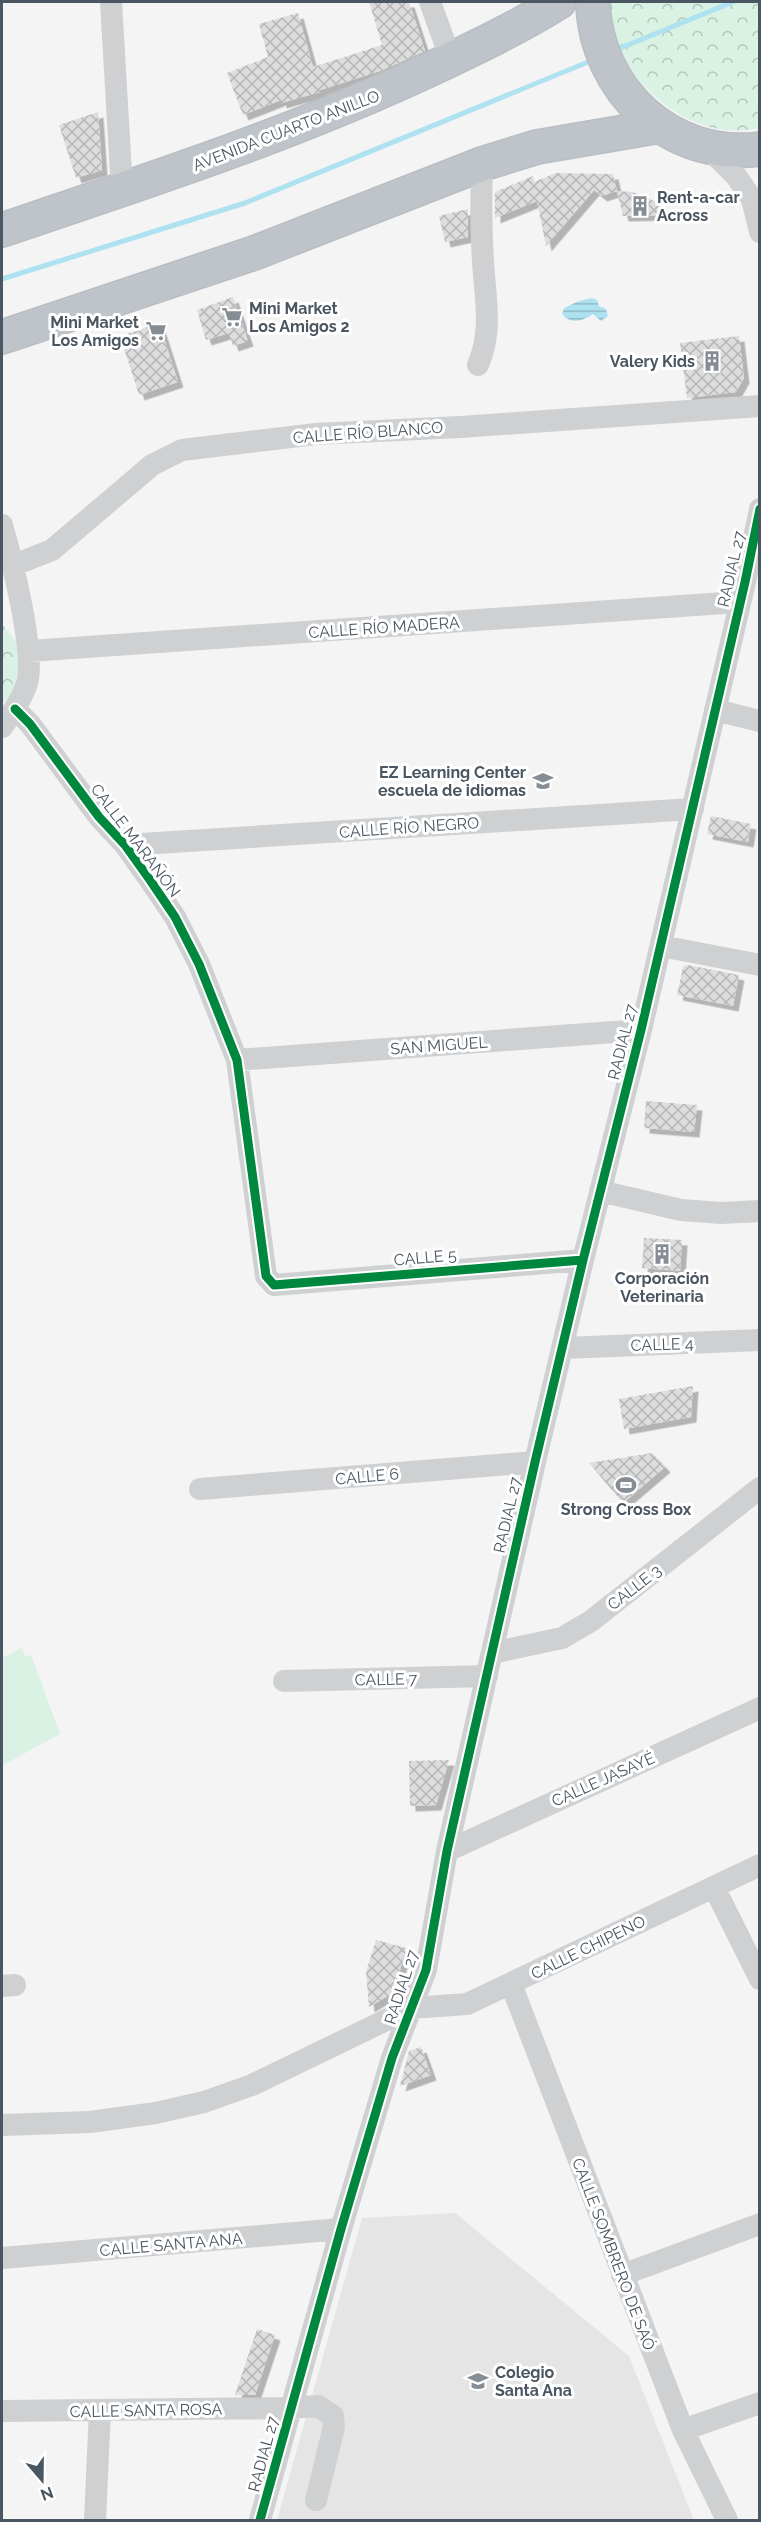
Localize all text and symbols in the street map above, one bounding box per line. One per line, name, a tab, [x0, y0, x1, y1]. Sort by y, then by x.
street label: AVENIDA CUARTO ANILLO	[190, 86, 382, 175]
place label: Rent-a-car Across	[657, 188, 740, 225]
building icon: Rent-a-car Across	[628, 194, 652, 218]
place label: Mini Market Los Amigos 2	[249, 299, 350, 336]
supermarket icon: Mini Market Los Amigos 2	[220, 305, 244, 329]
place label: Mini Market Los Amigos	[50, 313, 139, 350]
supermarket icon: Mini Market Los Amigos	[144, 319, 168, 343]
building icon: Valery Kids	[700, 349, 724, 373]
place label: Valery Kids	[610, 352, 695, 371]
street label: CALLE RÍO BLANCO	[292, 417, 444, 447]
street label: RADIAL 27	[714, 529, 750, 609]
street label: CALLE RÍO MADERA	[308, 612, 461, 642]
place label: EZ Learning Center escuela de idiomas	[378, 763, 526, 800]
school or university icon: EZ Learning Center escuela de idiomas	[531, 769, 555, 793]
street label: CALLE MARAÑÓN	[87, 779, 185, 901]
street label: CALLE RÍO NEGRO	[338, 812, 480, 842]
street label: RADIAL 27	[604, 1002, 641, 1082]
street label: SAN MIGUEL	[390, 1033, 489, 1058]
building icon: Corporación Veterinaria	[650, 1242, 674, 1266]
street label: CALLE 5	[393, 1245, 457, 1270]
place label: Corporación Veterinaria	[615, 1269, 709, 1306]
street label: CALLE 4	[630, 1334, 694, 1355]
street label: CALLE 6	[334, 1464, 400, 1489]
sports icon: Strong Cross Box	[614, 1473, 638, 1497]
street label: RADIAL 27	[490, 1475, 526, 1555]
place label: Strong Cross Box	[561, 1500, 692, 1519]
street label: CALLE 3	[604, 1561, 665, 1614]
street label: CALLE 7	[355, 1669, 418, 1690]
street label: CALLE JASAYÉ	[548, 1747, 658, 1811]
street label: CALLE CHIPENO	[528, 1912, 649, 1983]
street label: RADIAL 27	[380, 1947, 423, 2027]
street label: CALLE SOMBRERO DE SAÓ	[568, 2155, 660, 2353]
street label: CALLE SANTA ANA	[99, 2229, 243, 2260]
place label: Colegio Santa Ana	[495, 2363, 572, 2400]
school or university icon: Colegio Santa Ana	[466, 2369, 490, 2393]
street label: CALLE SANTA ROSA	[70, 2400, 223, 2421]
street label: RADIAL 27	[244, 2414, 283, 2494]
north arrow	[12, 2450, 72, 2510]
text: N	[38, 2483, 56, 2505]

